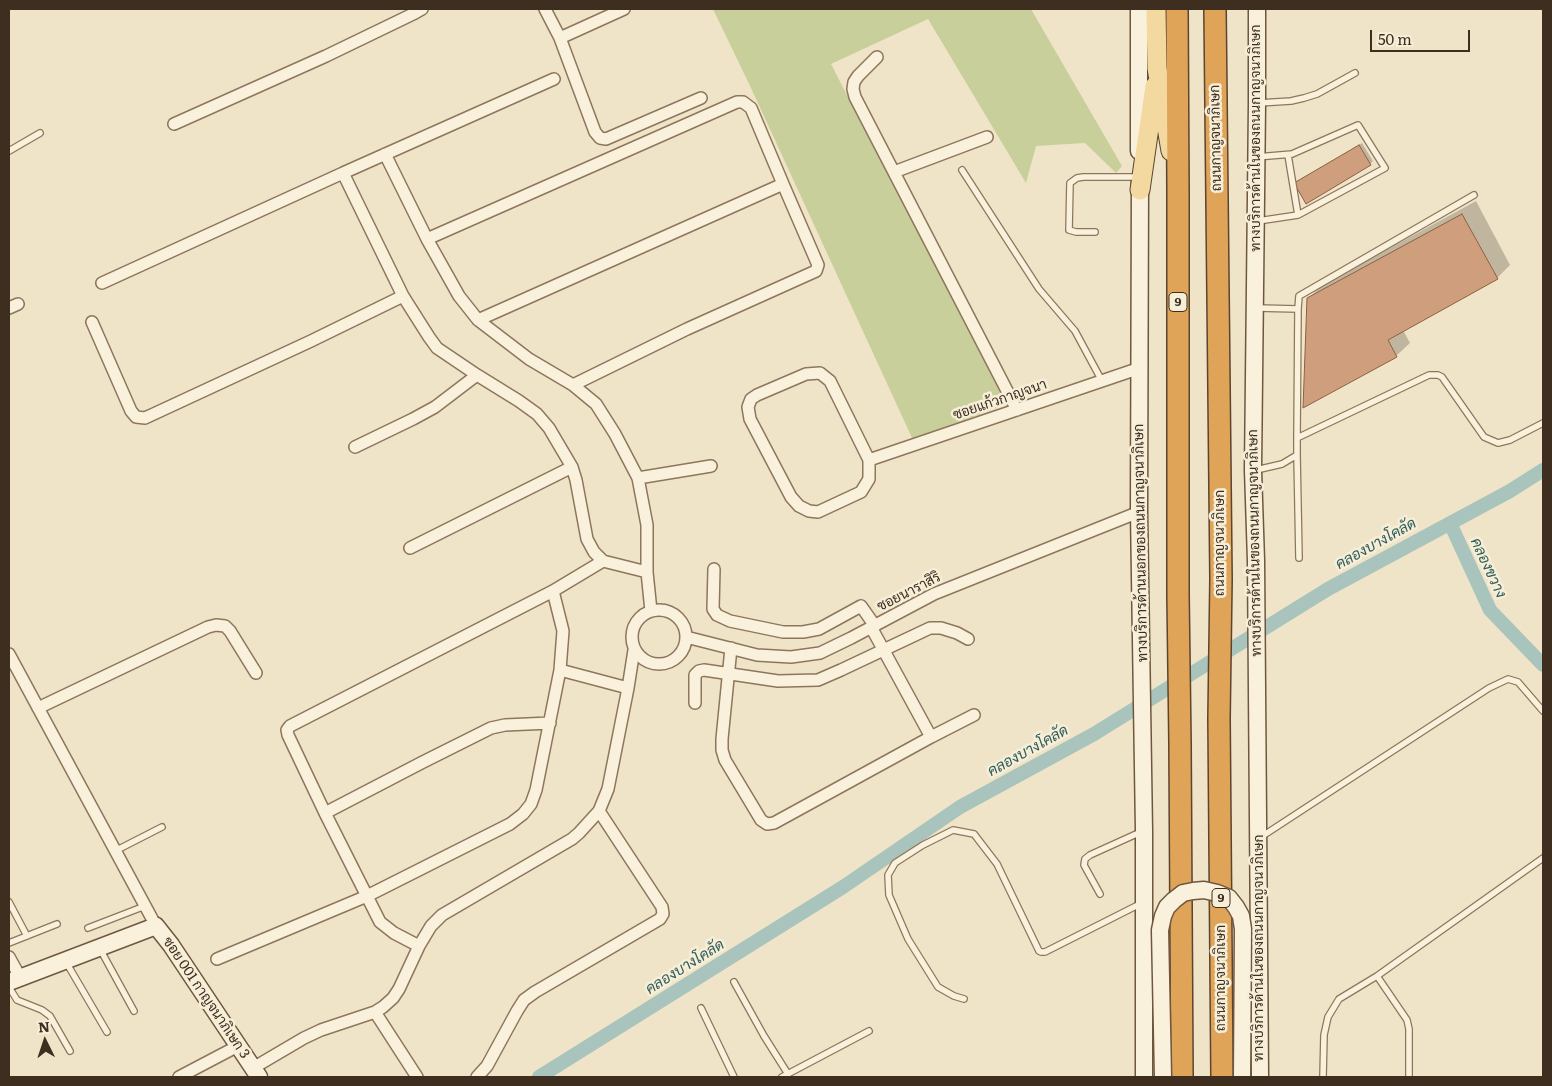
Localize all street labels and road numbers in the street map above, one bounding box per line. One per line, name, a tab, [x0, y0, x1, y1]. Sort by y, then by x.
street label: ทางบริการด้านในของถนนกาญจนาภิเษก	[1248, 24, 1264, 252]
street label: ถนนกาญจนาภิเษก	[1207, 85, 1225, 191]
road number: 9	[1169, 292, 1187, 312]
street label: ซอยแก้วกาญจนา	[951, 376, 1049, 424]
street label: ทางบริการด้านนอกของถนนกาญจนาภิเษก	[1131, 424, 1151, 662]
street label: ทางบริการด้านในของถนนกาญจนาภิเษก	[1245, 429, 1265, 657]
street label: ถนนกาญจนาภิเษก	[1212, 490, 1228, 596]
street label: ซอยนาราสิริ	[874, 569, 944, 615]
street label: ทางบริการด้านในของถนนกาญจนาภิเษก	[1251, 834, 1267, 1062]
road number: 9	[1212, 888, 1230, 908]
street label: ถนนกาญจนาภิเษก	[1213, 925, 1229, 1031]
street label: ซอย 001 กาญจนาภิเษก 3	[159, 934, 253, 1062]

